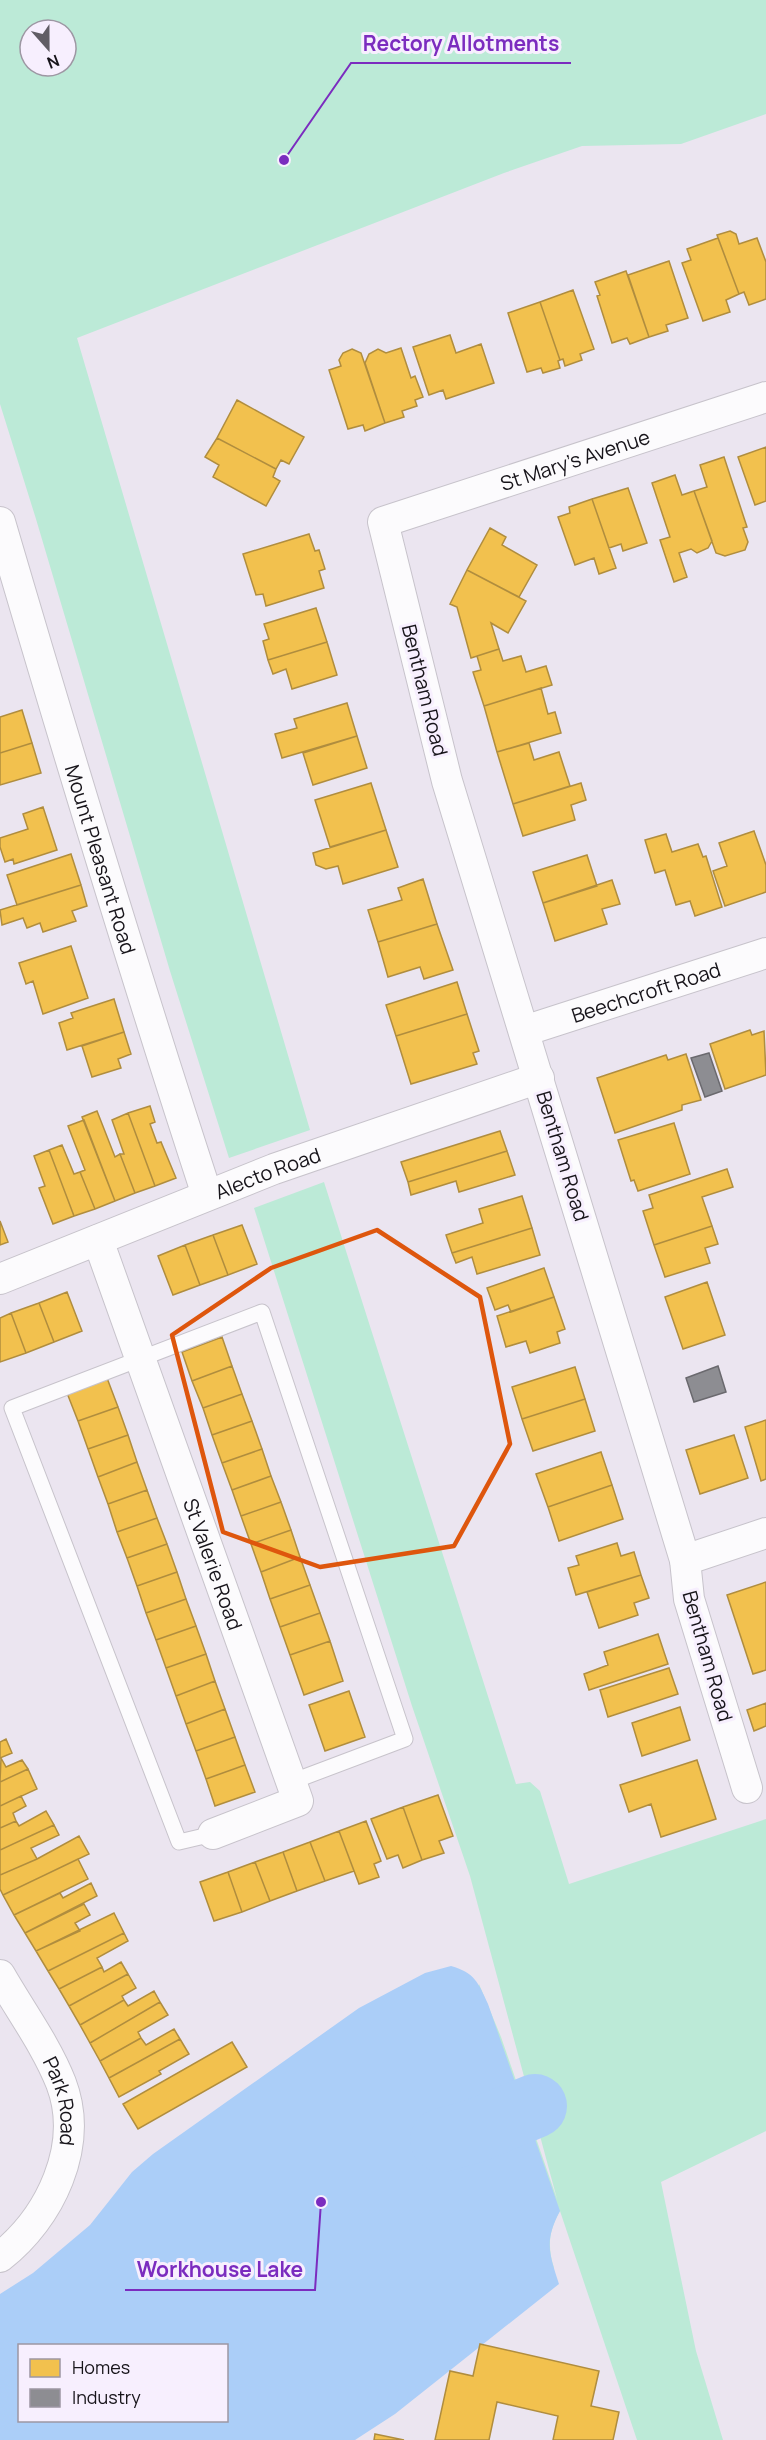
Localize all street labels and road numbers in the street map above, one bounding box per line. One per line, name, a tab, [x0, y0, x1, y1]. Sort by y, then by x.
street label: St Mary's Avenue	[497, 422, 653, 496]
street label: Bentham Road	[396, 621, 454, 759]
street label: Mount Pleasant Road	[59, 761, 143, 957]
street label: Beechcroft Road	[568, 955, 724, 1028]
street label: Bentham Road	[530, 1088, 596, 1224]
street label: Alecto Road	[211, 1141, 324, 1205]
street label: St Valerie Road	[178, 1494, 249, 1634]
street label: Bentham Road	[676, 1587, 740, 1725]
street label: Park Road	[37, 2052, 82, 2147]

